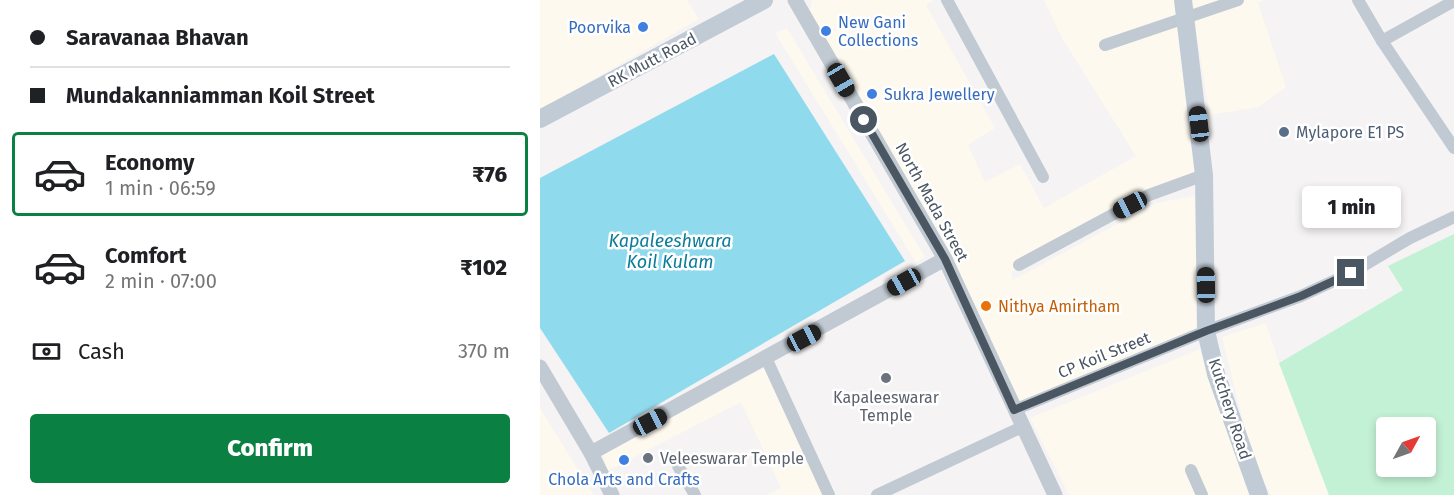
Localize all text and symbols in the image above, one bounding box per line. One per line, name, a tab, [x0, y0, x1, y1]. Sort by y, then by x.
place label: New Gani Collections	[838, 13, 918, 50]
place label: Poorvika	[568, 18, 631, 37]
marker: Poorvika	[636, 20, 650, 34]
text: Saravanaa Bhavan	[66, 24, 249, 51]
marker: New Gani Collections	[819, 24, 833, 38]
street label: RK Mutt Road	[604, 29, 700, 91]
car	[824, 60, 858, 100]
text: Mundakanniamman Koil Street	[66, 82, 375, 109]
place label: Sukra Jewellery	[884, 85, 995, 104]
marker: Sukra Jewellery	[865, 87, 879, 101]
car	[1188, 105, 1210, 143]
route start	[850, 106, 877, 133]
place label: Mylapore E1 PS	[1296, 123, 1404, 142]
marker: Mylapore E1 PS	[1277, 125, 1291, 139]
street label: North Mada Street	[891, 139, 973, 265]
icon: car	[33, 147, 87, 201]
text: Economy	[105, 149, 194, 176]
text: ₹76	[472, 161, 507, 188]
text: 1 min · 06:59	[105, 176, 216, 200]
callout: 1 min	[1302, 186, 1400, 228]
car	[1110, 189, 1150, 221]
text: 1 min	[1328, 195, 1375, 219]
water label: Kapaleeshwara Koil Kulam	[608, 230, 732, 273]
icon: car	[33, 240, 87, 294]
text: Comfort	[105, 242, 186, 269]
text: ₹102	[460, 254, 507, 281]
route end	[1337, 259, 1364, 286]
car	[884, 265, 924, 299]
car	[1197, 267, 1215, 303]
text: 2 min · 07:00	[105, 269, 217, 293]
place label: Nithya Amirtham	[998, 297, 1120, 316]
marker: Nithya Amirtham	[979, 299, 993, 313]
car	[784, 322, 824, 354]
street label: CP Koil Street	[1055, 328, 1153, 382]
icon: cash	[30, 335, 63, 368]
text: Cash	[78, 338, 125, 365]
text: 370 m	[458, 339, 510, 363]
street label: Kutchery Road	[1205, 356, 1255, 462]
marker: Kapaleeswarar Temple	[879, 371, 893, 385]
place label: Kapaleeswarar Temple	[833, 388, 940, 425]
car	[630, 406, 670, 438]
button: Confirm	[30, 414, 510, 483]
north arrow	[1376, 417, 1436, 477]
map controls	[1376, 417, 1436, 477]
place label: Veleeswarar Temple	[660, 449, 804, 468]
marker: Veleeswarar Temple	[641, 451, 655, 465]
marker: Chola Arts and Crafts	[617, 453, 631, 467]
place label: Chola Arts and Crafts	[548, 470, 700, 489]

